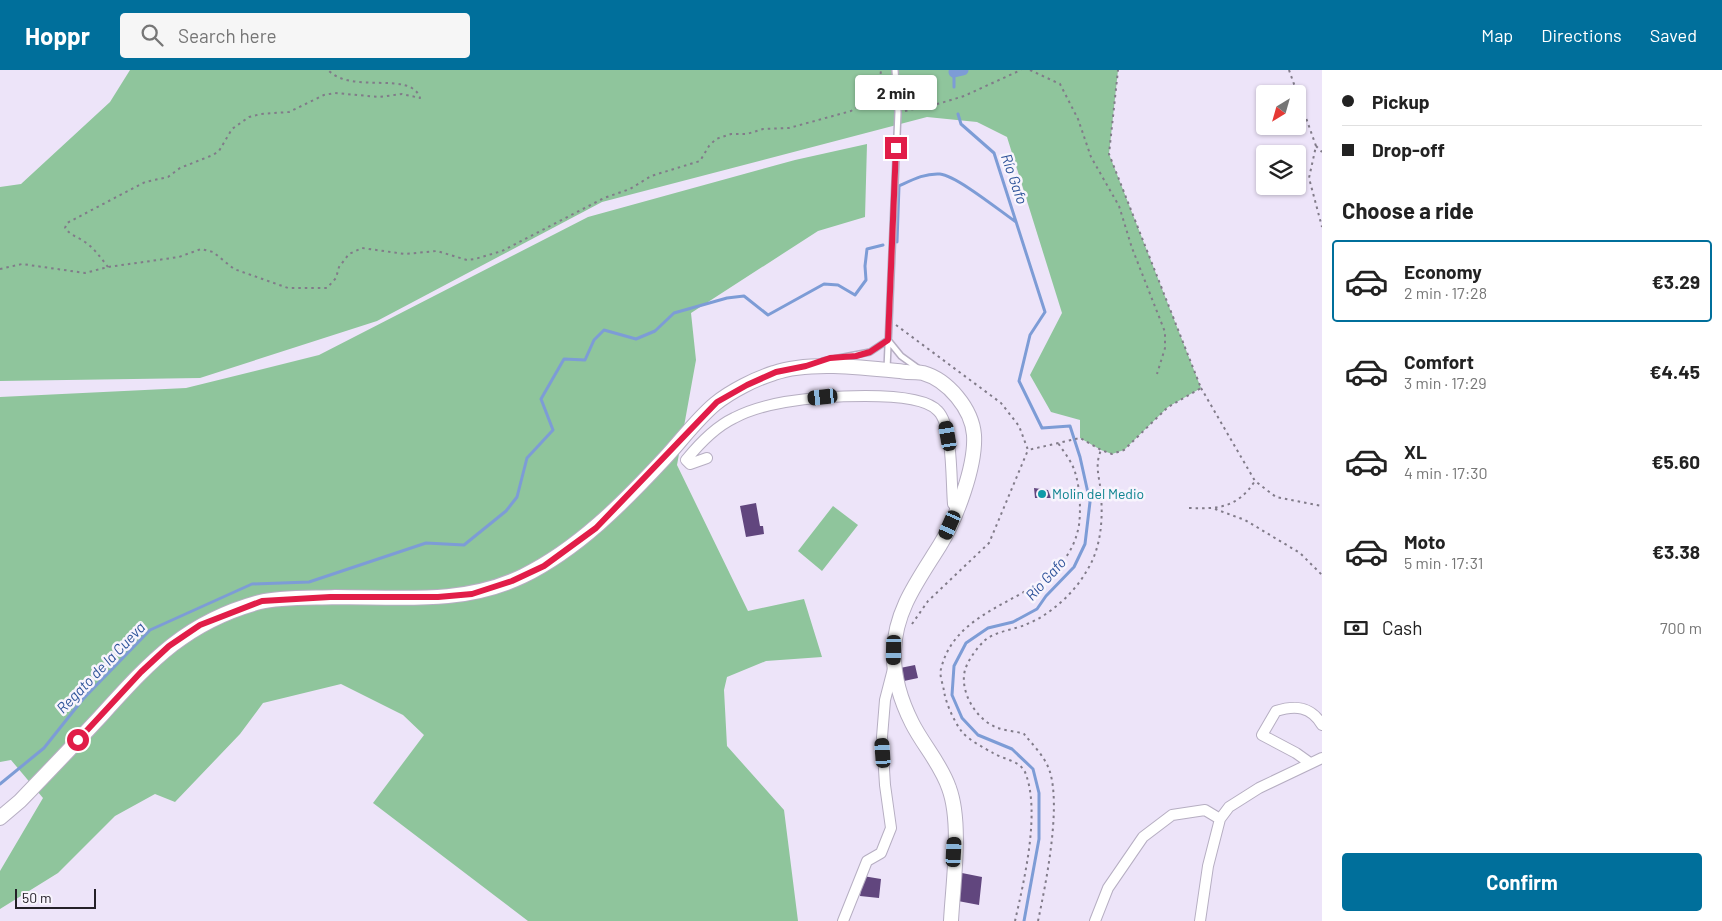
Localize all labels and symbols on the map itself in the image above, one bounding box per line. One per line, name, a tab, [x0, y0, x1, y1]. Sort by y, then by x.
callout: 2 min	[855, 75, 937, 110]
north arrow	[1256, 85, 1306, 135]
route end	[885, 137, 907, 159]
water label: Río Gafo	[998, 151, 1032, 206]
car	[807, 388, 838, 406]
car	[938, 420, 957, 452]
place label: Molin del Medio	[1052, 485, 1144, 502]
marker: Molin del Medio	[1036, 488, 1048, 500]
car	[937, 508, 962, 542]
water label: Río Gafo	[1021, 553, 1069, 604]
water label: Regato de la Cueva	[52, 618, 148, 717]
car	[886, 635, 901, 665]
route start	[67, 729, 89, 751]
car	[874, 738, 891, 768]
car	[945, 837, 962, 867]
scale bar	[15, 886, 96, 909]

